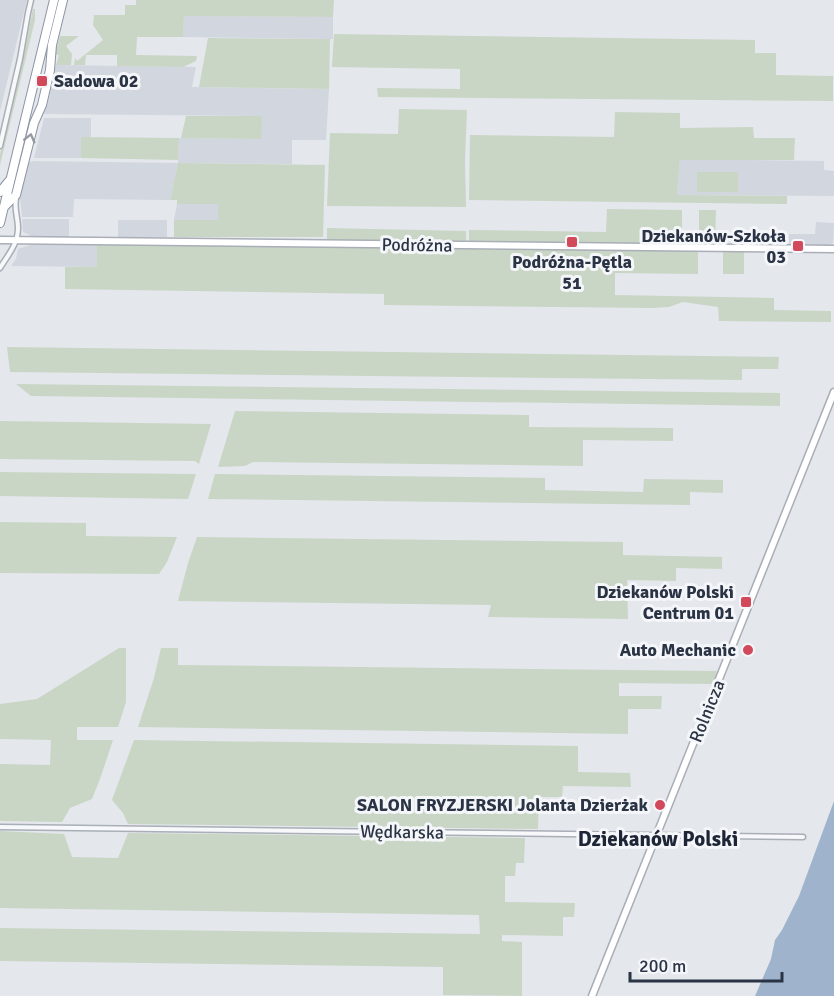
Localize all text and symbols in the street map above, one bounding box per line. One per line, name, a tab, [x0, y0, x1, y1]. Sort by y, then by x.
place label: Sadowa 02	[54, 70, 138, 92]
marker: Sadowa 02	[35, 74, 49, 88]
one-way arrow	[22, 134, 35, 144]
place label: Dziekanów-Szkoła 03	[641, 225, 786, 268]
street label: Podróżna	[381, 233, 453, 257]
marker: Podróżna-Pętla 51	[565, 235, 579, 249]
marker: Dziekanów-Szkoła 03	[791, 239, 805, 253]
place label: Podróżna-Pętla 51	[512, 251, 632, 294]
place label: Dziekanów Polski Centrum 01	[597, 581, 734, 624]
marker: Dziekanów Polski Centrum 01	[739, 595, 753, 609]
place label: Auto Mechanic	[620, 639, 736, 661]
marker: Auto Mechanic	[741, 643, 755, 657]
street label: Rolnicza	[685, 676, 729, 746]
place label: SALON FRYZJERSKI Jolanta Dzierżak	[357, 794, 649, 816]
marker: SALON FRYZJERSKI Jolanta Dzierżak	[653, 798, 667, 812]
street label: Wędkarska	[360, 820, 444, 844]
district label: Dziekanów Polski	[578, 826, 738, 852]
scale bar	[630, 945, 782, 983]
text: 200 m	[639, 955, 686, 977]

